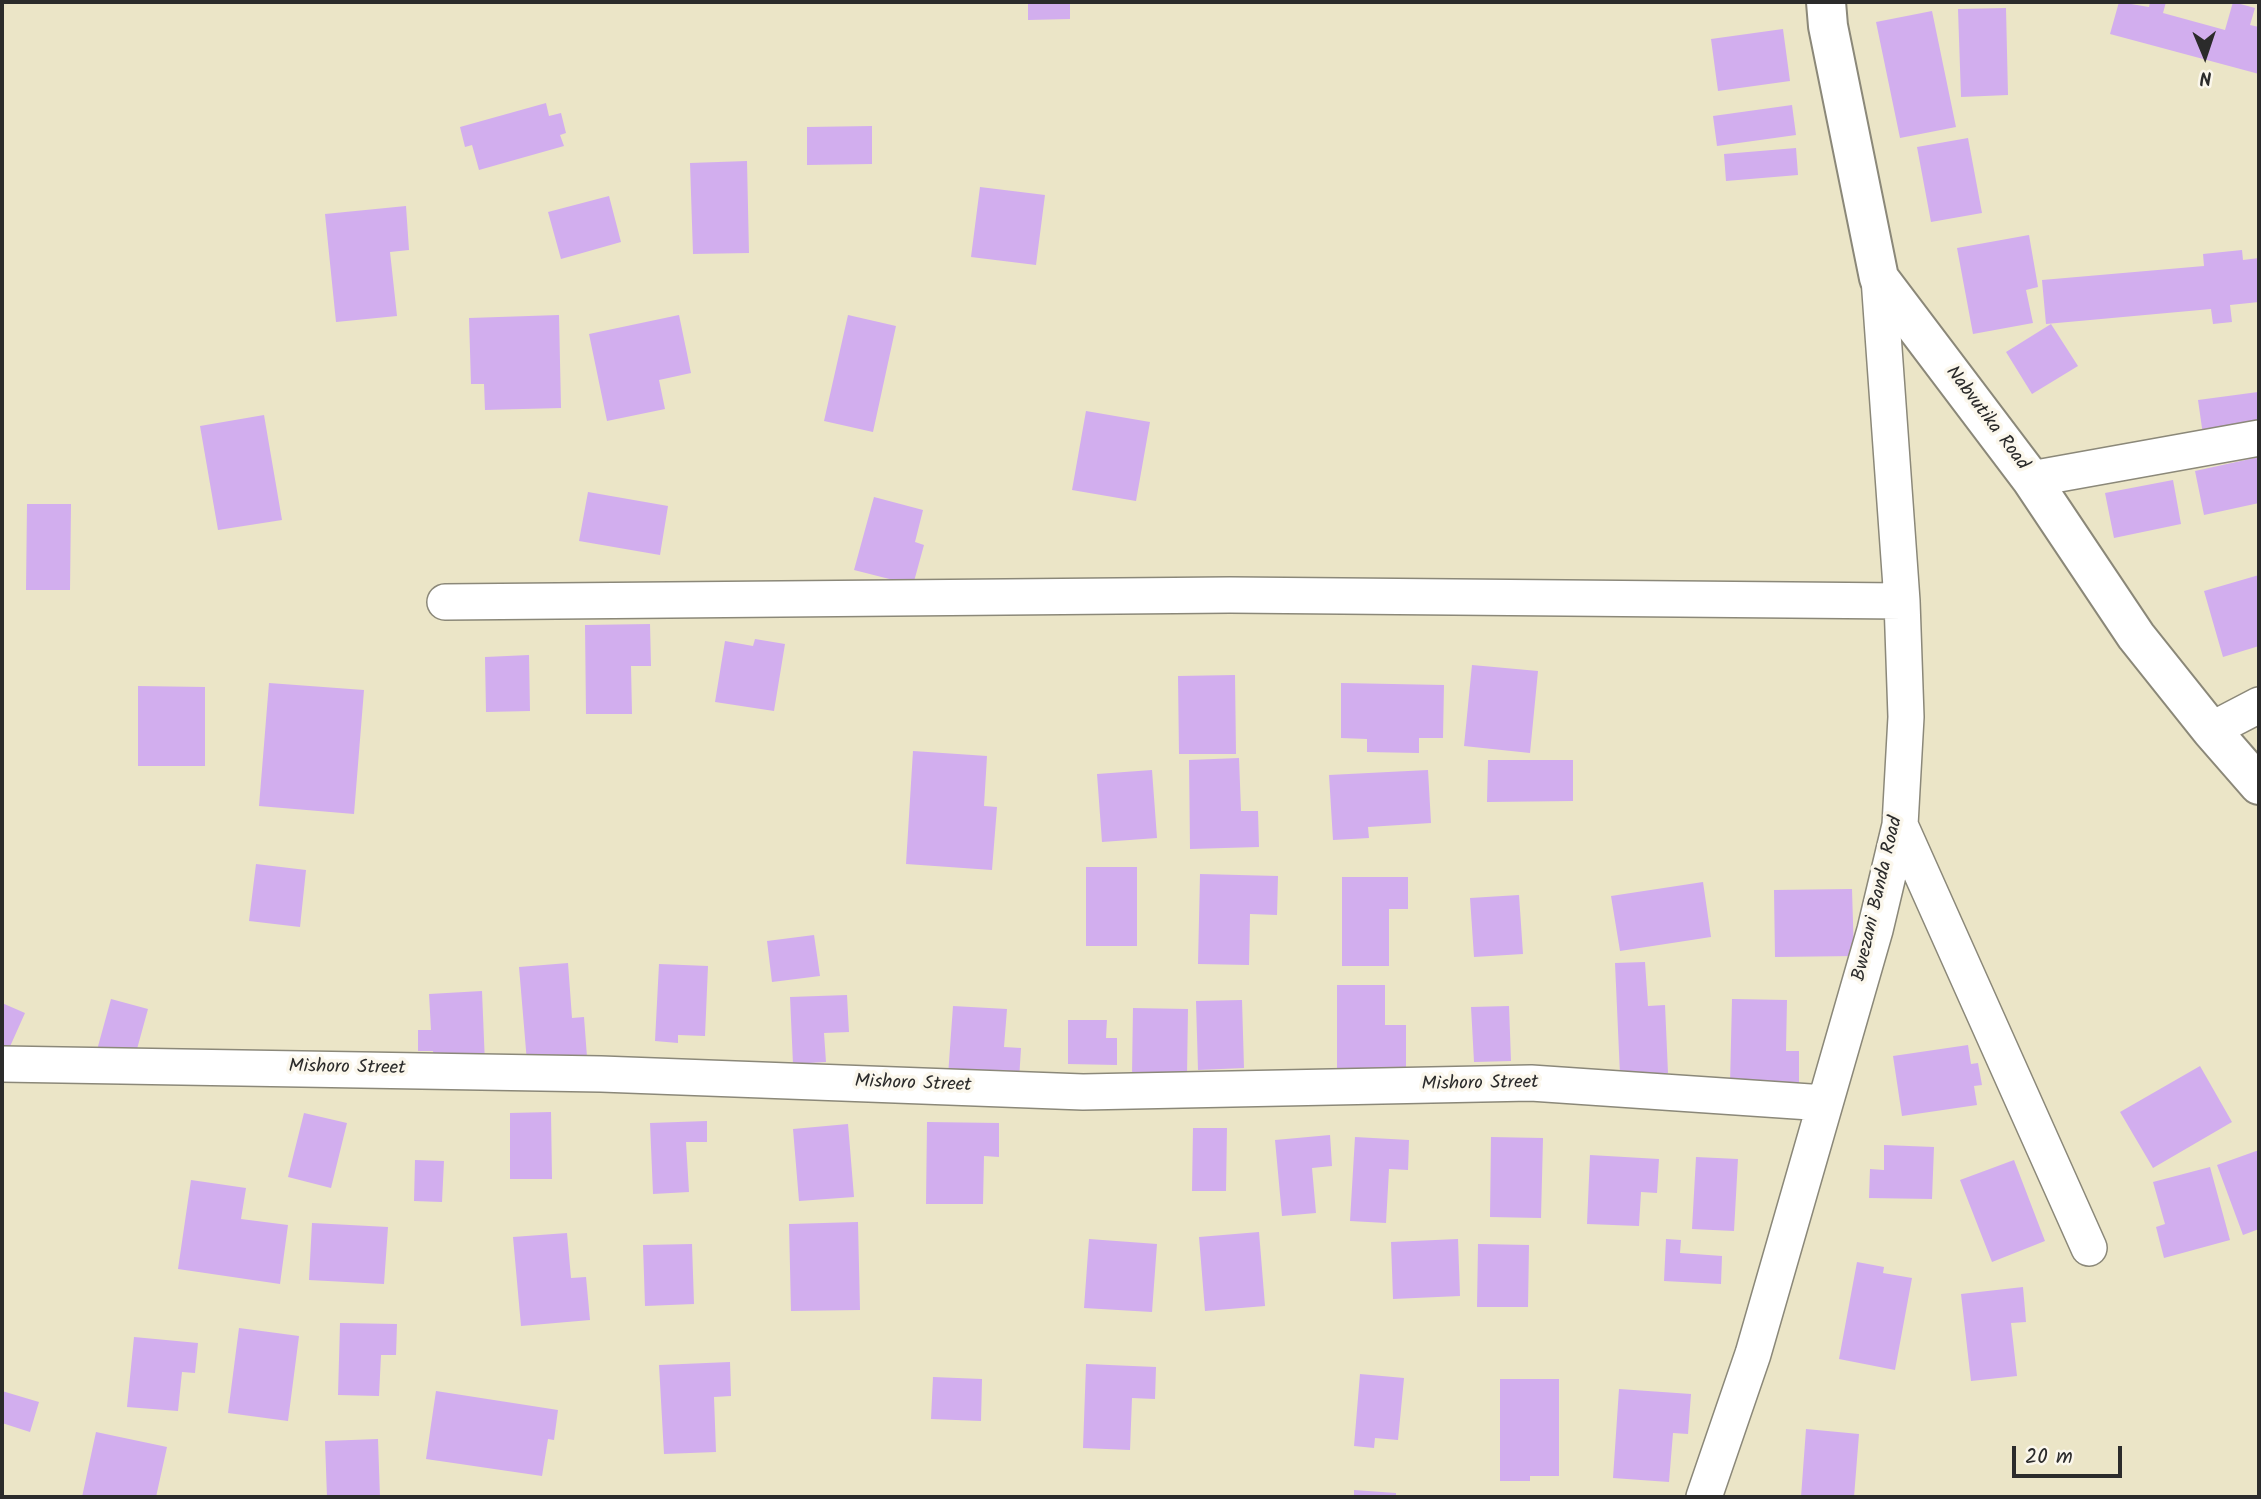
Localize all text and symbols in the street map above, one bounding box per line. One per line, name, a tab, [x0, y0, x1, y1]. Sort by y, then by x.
north arrow	[2170, 21, 2240, 91]
text: N	[2199, 62, 2212, 92]
street label: Nabvutika Road	[1939, 362, 2033, 476]
street label: Bwezani Banda Road	[1849, 814, 1909, 984]
street label: Mishoro Street	[288, 1057, 406, 1081]
street label: Mishoro Street	[854, 1072, 972, 1098]
street label: Mishoro Street	[1421, 1073, 1539, 1097]
scale bar	[2016, 1432, 2126, 1476]
text: 20 m	[2025, 1441, 2073, 1474]

